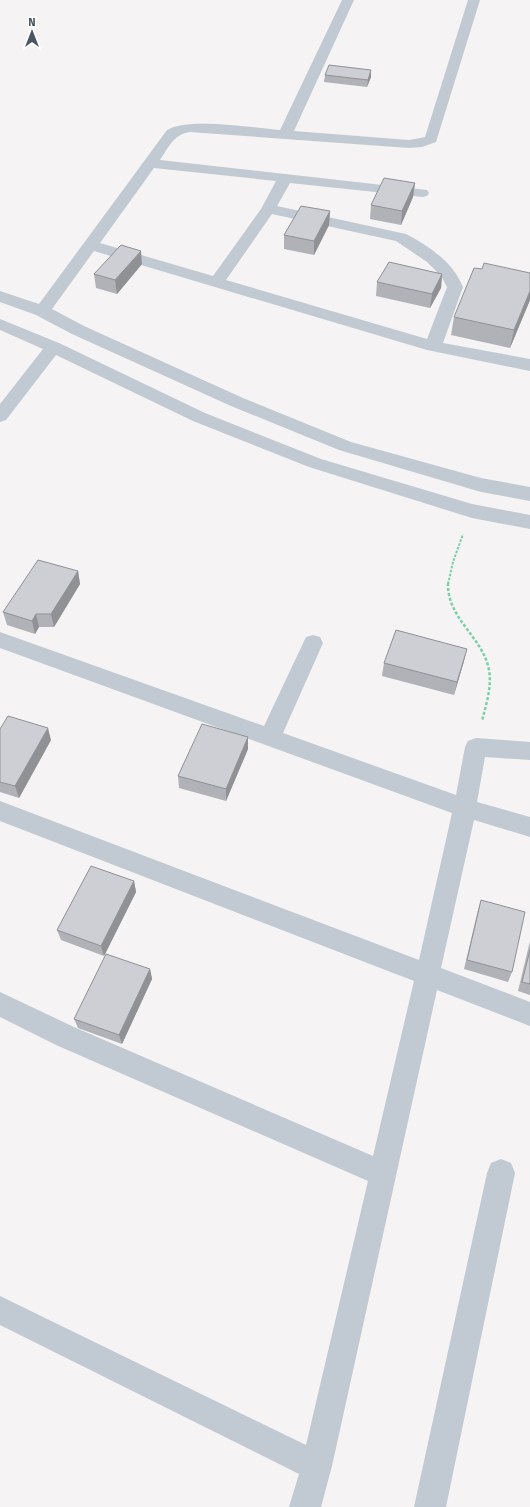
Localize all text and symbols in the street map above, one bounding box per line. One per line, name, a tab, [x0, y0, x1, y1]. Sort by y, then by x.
north arrow	[12, 12, 52, 52]
text: N	[28, 16, 36, 29]

